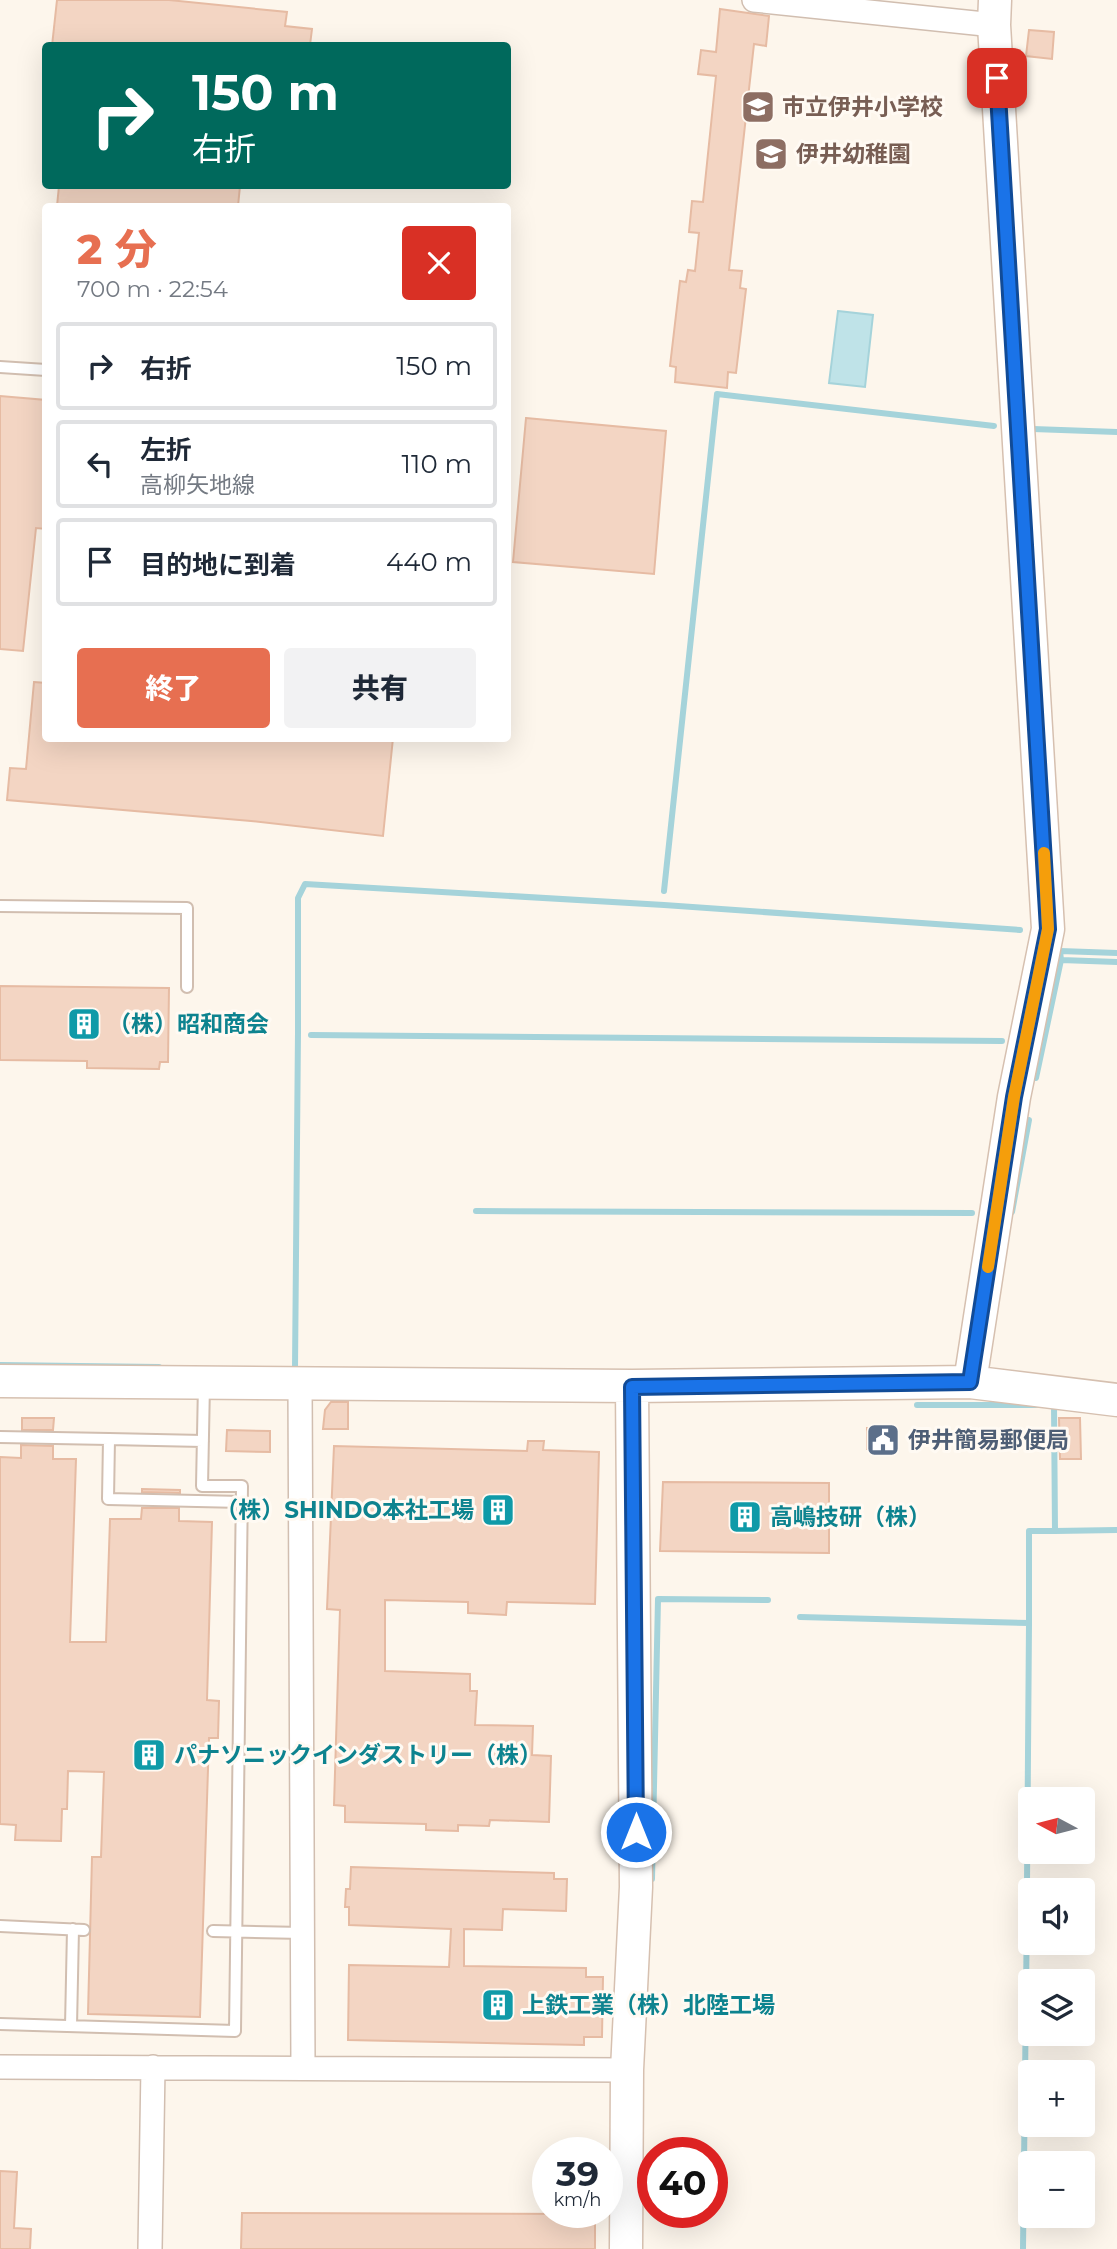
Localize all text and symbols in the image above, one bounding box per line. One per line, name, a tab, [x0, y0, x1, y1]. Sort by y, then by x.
pin	[967, 48, 1027, 108]
icon: arrive	[978, 59, 1016, 97]
text: 150 m	[192, 63, 339, 122]
icon: right	[77, 70, 168, 161]
school or university icon: 市立伊井小学校	[739, 88, 777, 126]
place label: 市立伊井小学校	[782, 93, 943, 121]
text: 右折	[192, 129, 256, 168]
school or university icon: 伊井幼稚園	[752, 135, 790, 173]
place label: 伊井幼稚園	[796, 140, 911, 168]
text: 2 分	[77, 223, 156, 275]
button: close	[402, 226, 476, 300]
text: 700 m · 22:54	[77, 275, 228, 303]
icon: right	[81, 347, 119, 385]
text: 150 m	[396, 350, 472, 382]
text: 右折	[140, 353, 192, 385]
text: 左折	[140, 434, 192, 466]
icon: left	[81, 445, 119, 483]
text: 110 m	[402, 448, 472, 480]
text: 高柳矢地線	[140, 471, 255, 499]
icon: arrive	[81, 543, 119, 581]
text: 440 m	[386, 546, 472, 578]
text: 目的地に到着	[140, 549, 296, 581]
button: 終了	[77, 648, 270, 728]
button: 共有	[284, 648, 476, 728]
building icon: （株）昭和商会	[65, 1005, 103, 1043]
place label: （株）昭和商会	[108, 1010, 269, 1038]
public building icon: 伊井簡易郵便局	[864, 1421, 902, 1459]
place label: 伊井簡易郵便局	[908, 1426, 1069, 1454]
building icon: （株）SHINDO本社工場	[479, 1491, 517, 1529]
place label: （株）SHINDO本社工場	[215, 1496, 474, 1524]
building icon: 高嶋技研（株）	[726, 1498, 764, 1536]
place label: 高嶋技研（株）	[770, 1503, 931, 1531]
building icon: パナソニックインダストリー（株）	[130, 1736, 168, 1774]
place label: パナソニックインダストリー（株）	[174, 1741, 542, 1769]
north arrow	[1018, 1787, 1096, 1864]
map controls	[1018, 1787, 1095, 2228]
position arrow	[599, 1795, 673, 1869]
button: sound	[1018, 1878, 1095, 1955]
button: layers	[1018, 1969, 1095, 2046]
building icon: 上鉄工業（株）北陸工場	[479, 1986, 517, 2024]
place label: 上鉄工業（株）北陸工場	[522, 1991, 775, 2019]
button: +	[1018, 2060, 1095, 2137]
speed limit sign: 40	[637, 2137, 728, 2228]
button: −	[1018, 2151, 1095, 2228]
text: 39	[556, 2152, 599, 2195]
text: km/h	[553, 2189, 602, 2211]

